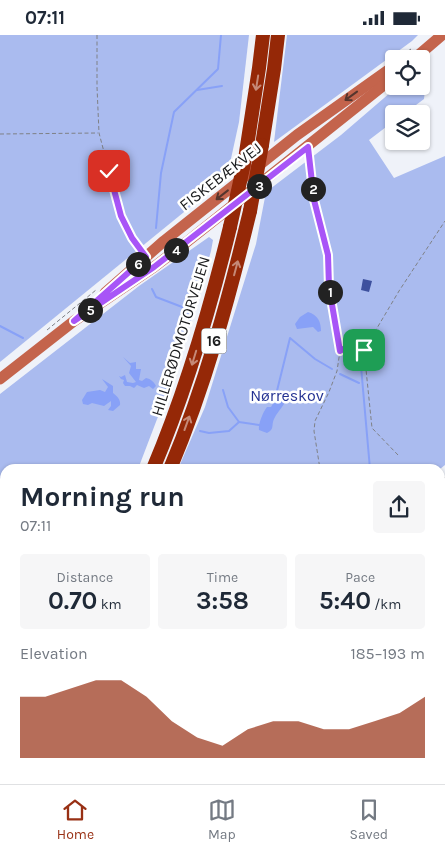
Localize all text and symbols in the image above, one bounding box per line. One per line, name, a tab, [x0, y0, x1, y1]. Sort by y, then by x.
text: 07:11	[25, 7, 65, 29]
map controls	[385, 50, 430, 150]
button: locate	[385, 50, 430, 95]
one-way arrow	[251, 75, 261, 91]
one-way arrow	[345, 91, 358, 102]
button: layers	[385, 105, 430, 150]
street label: FISKEBÆKVEJ	[176, 138, 265, 214]
pin	[88, 150, 130, 192]
icon: check	[95, 157, 123, 185]
pin: 3	[246, 173, 272, 199]
pin: 2	[300, 177, 326, 201]
text: 3	[255, 178, 264, 195]
text: 2	[309, 181, 318, 198]
one-way arrow	[215, 190, 229, 200]
pin: 4	[164, 237, 188, 263]
text: 4	[172, 242, 181, 259]
pin: 6	[126, 251, 150, 277]
street label: HILLERØDMOTORVEJEN	[147, 254, 214, 418]
text: 6	[134, 256, 143, 273]
one-way arrow	[231, 261, 241, 277]
pin: 1	[318, 279, 342, 305]
text: 1	[328, 284, 333, 301]
pin: 5	[78, 297, 102, 323]
text: 5	[86, 302, 95, 319]
road number: 16	[202, 329, 226, 353]
pin	[343, 329, 385, 371]
icon: arrive	[350, 336, 378, 364]
one-way arrow	[188, 349, 198, 365]
park label: Nørreskov	[250, 386, 324, 405]
one-way arrow	[183, 416, 192, 431]
text: Morning run	[20, 480, 185, 513]
button: share	[373, 481, 425, 533]
text: 07:11	[20, 516, 51, 535]
text: Distance	[57, 569, 113, 586]
text: Time	[207, 569, 238, 586]
text: Pace	[345, 569, 375, 586]
text: 0.70	[48, 586, 97, 615]
text: 3:58	[196, 586, 249, 615]
text: 5:40	[319, 586, 371, 615]
text: km	[97, 596, 122, 613]
text: /km	[371, 596, 401, 613]
text: Elevation	[20, 644, 88, 663]
text: 185–193 m	[351, 644, 425, 663]
tab: Home	[57, 796, 94, 843]
tab: Map	[208, 796, 236, 843]
tab: Saved	[349, 796, 388, 843]

